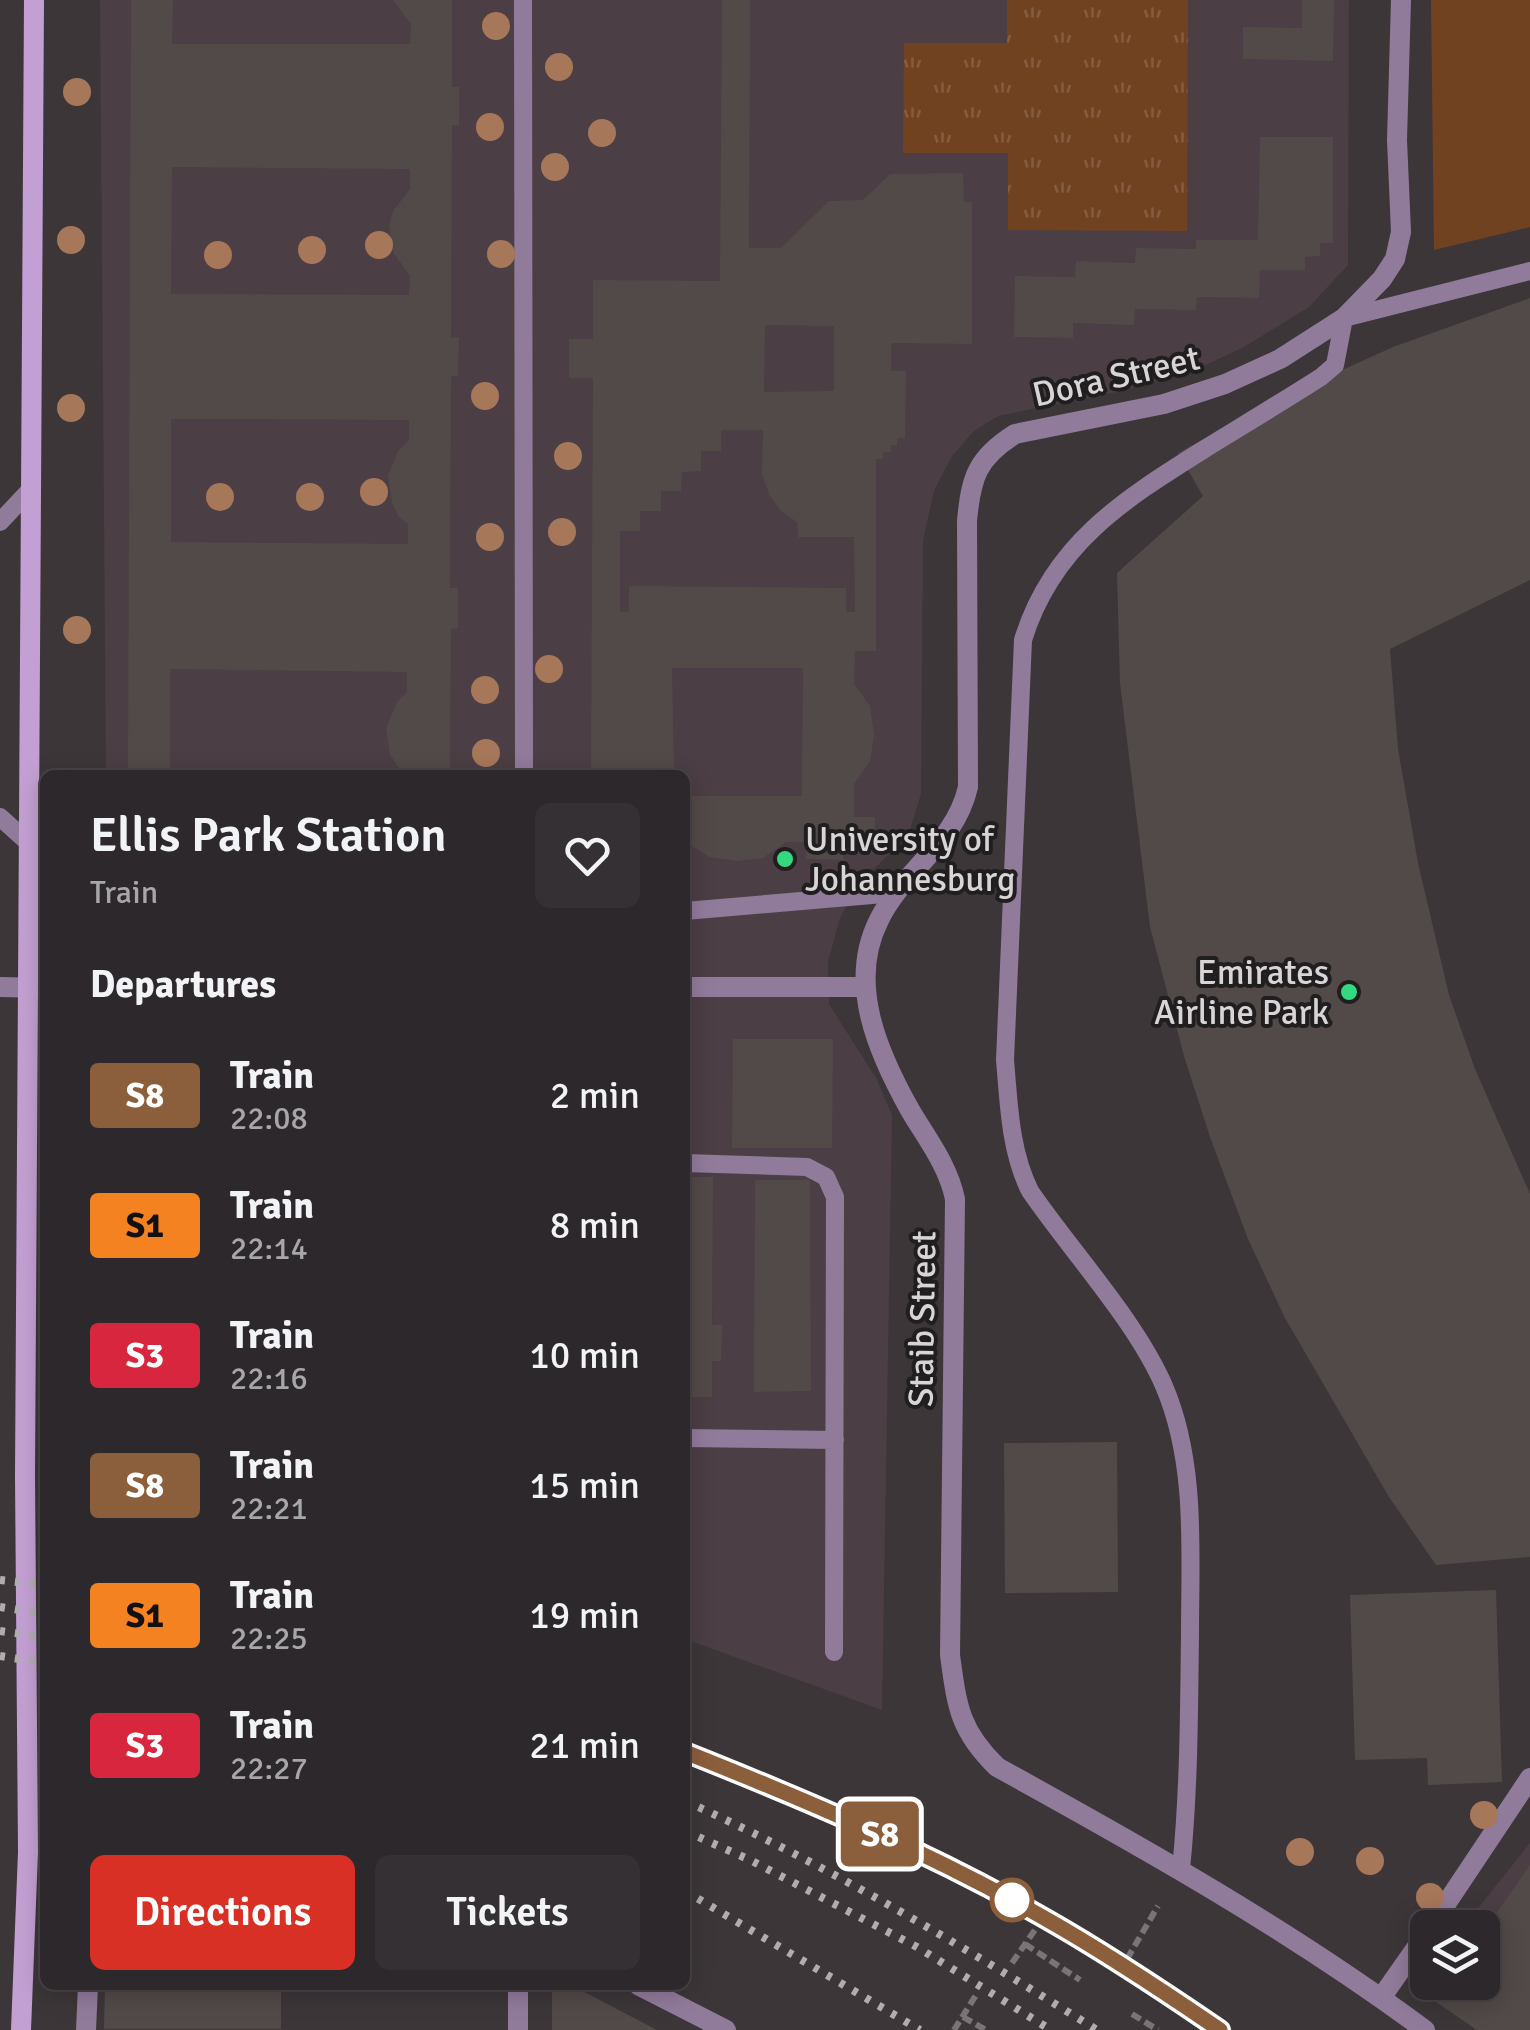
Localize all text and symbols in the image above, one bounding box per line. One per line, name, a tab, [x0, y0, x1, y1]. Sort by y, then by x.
street label: Dora Street	[1028, 336, 1204, 417]
button: heart	[535, 803, 640, 908]
text: Ellis Park Station	[90, 806, 446, 865]
place label: University of Johannesburg	[805, 818, 1015, 901]
marker: University of Johannesburg	[774, 848, 796, 870]
text: Train	[90, 873, 158, 912]
place label: Emirates Airline Park	[1154, 951, 1329, 1034]
text: Departures	[90, 961, 276, 1008]
marker: Emirates Airline Park	[1338, 981, 1360, 1003]
text: Train	[230, 1052, 314, 1099]
text: 2 min	[550, 1072, 640, 1119]
text: S8	[126, 1074, 164, 1117]
text: 22:08	[230, 1099, 308, 1138]
text: Train	[230, 1182, 314, 1229]
text: 8 min	[550, 1202, 640, 1249]
text: S1	[126, 1204, 164, 1247]
text: 22:14	[230, 1229, 308, 1268]
street label: Staib Street	[899, 1230, 946, 1408]
text: Train	[230, 1312, 314, 1359]
text: 10 min	[529, 1332, 640, 1379]
text: S3	[126, 1334, 164, 1377]
text: 22:16	[230, 1359, 308, 1398]
text: Train	[230, 1442, 314, 1489]
text: 15 min	[529, 1462, 640, 1509]
text: S8	[126, 1464, 164, 1507]
text: 22:21	[230, 1489, 308, 1528]
text: Train	[230, 1572, 314, 1619]
text: 19 min	[529, 1592, 640, 1639]
text: S1	[126, 1594, 164, 1637]
text: 22:25	[230, 1619, 308, 1658]
text: Train	[230, 1702, 314, 1749]
text: 21 min	[529, 1722, 640, 1769]
text: S3	[126, 1724, 164, 1767]
text: 22:27	[230, 1749, 308, 1788]
line badge: S8	[835, 1802, 925, 1866]
text: S8	[861, 1813, 899, 1856]
button: Directions	[90, 1855, 355, 1970]
button: Tickets	[375, 1855, 640, 1970]
unlabelled marker	[991, 1879, 1033, 1921]
map controls	[1410, 1910, 1500, 2000]
button: layers	[1410, 1910, 1500, 2000]

